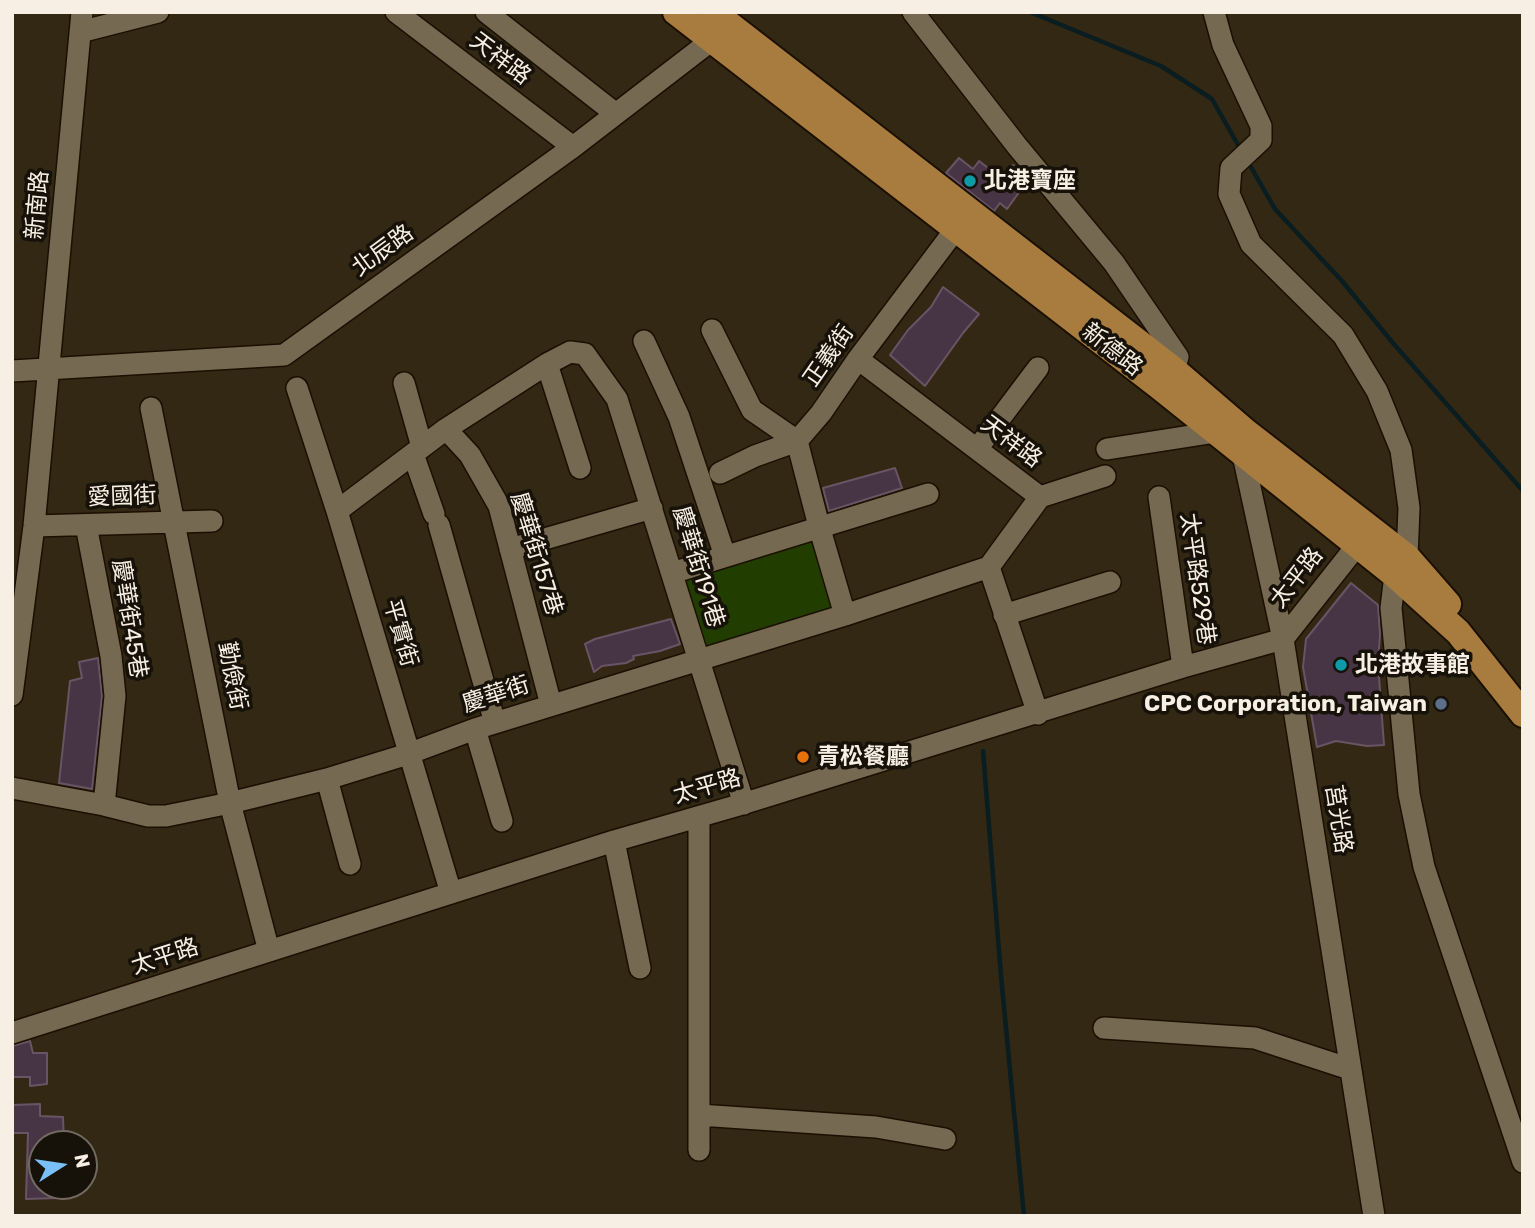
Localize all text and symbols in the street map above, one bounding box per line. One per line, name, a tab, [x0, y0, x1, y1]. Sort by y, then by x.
street label: 天祥路	[464, 27, 536, 91]
place label: 北港寶座	[984, 167, 1076, 195]
street label: 新南路	[21, 169, 55, 241]
marker: 北港寶座	[962, 173, 978, 189]
street label: 北辰路	[347, 220, 419, 282]
street label: 新德路	[1076, 318, 1148, 382]
street label: 正義街	[798, 320, 860, 392]
street label: 天祥路	[975, 410, 1047, 474]
street label: 愛國街	[87, 482, 157, 512]
street label: 慶華街157巷	[504, 489, 568, 619]
street label: 慶華街191巷	[666, 503, 730, 631]
street label: 太平路529巷	[1174, 511, 1220, 647]
street label: 太平路	[1265, 542, 1329, 614]
street label: 慶華街45巷	[106, 558, 152, 680]
street label: 平實街	[377, 596, 423, 670]
street label: 勤儉街	[212, 640, 252, 712]
place label: 北港故事館	[1355, 651, 1470, 679]
marker: 北港故事館	[1333, 657, 1349, 673]
street label: 慶華街	[459, 671, 533, 719]
place label: CPC Corporation, Taiwan	[1144, 690, 1427, 718]
marker: CPC Corporation, Taiwan	[1433, 696, 1449, 712]
place label: 青松餐廳	[817, 743, 909, 771]
marker: 青松餐廳	[795, 749, 811, 765]
street label: 太平路	[670, 764, 744, 810]
street label: 莒光路	[1319, 783, 1357, 855]
street label: 太平路	[128, 933, 202, 981]
north arrow	[28, 1130, 98, 1200]
text: N	[69, 1152, 95, 1170]

